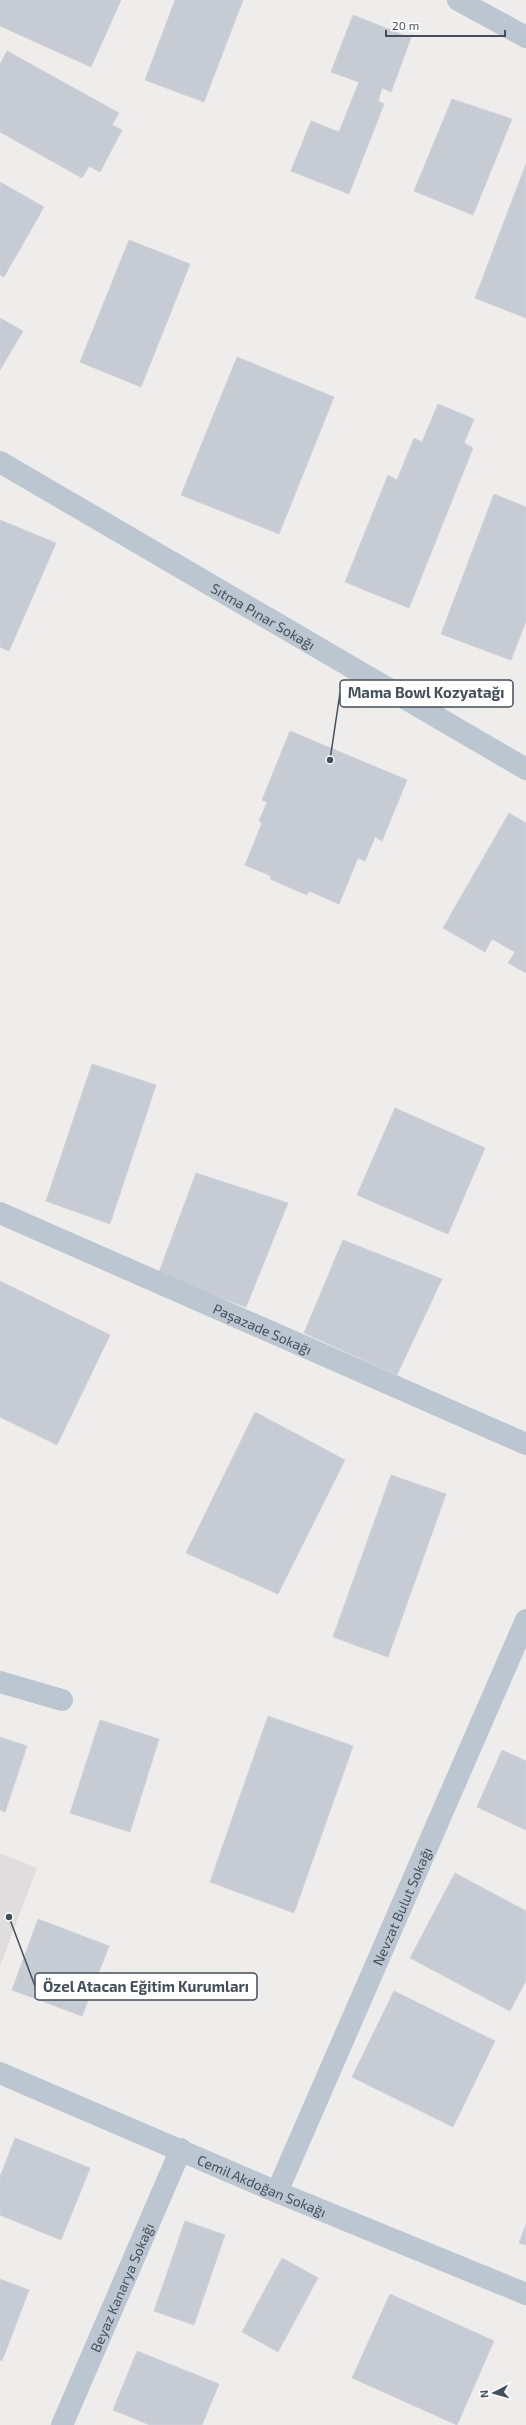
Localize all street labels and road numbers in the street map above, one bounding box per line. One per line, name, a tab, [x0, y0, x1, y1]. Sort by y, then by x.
street label: Sıtma Pınar Sokağı	[208, 579, 319, 653]
street label: Paşazade Sokağı	[211, 1299, 315, 1358]
street label: Nevzat Bulut Sokağı	[368, 1844, 435, 1968]
street label: Cemil Akdoğan Sokağı	[195, 2150, 329, 2220]
street label: Beyaz Kanarya Sokağı	[86, 2220, 157, 2354]

